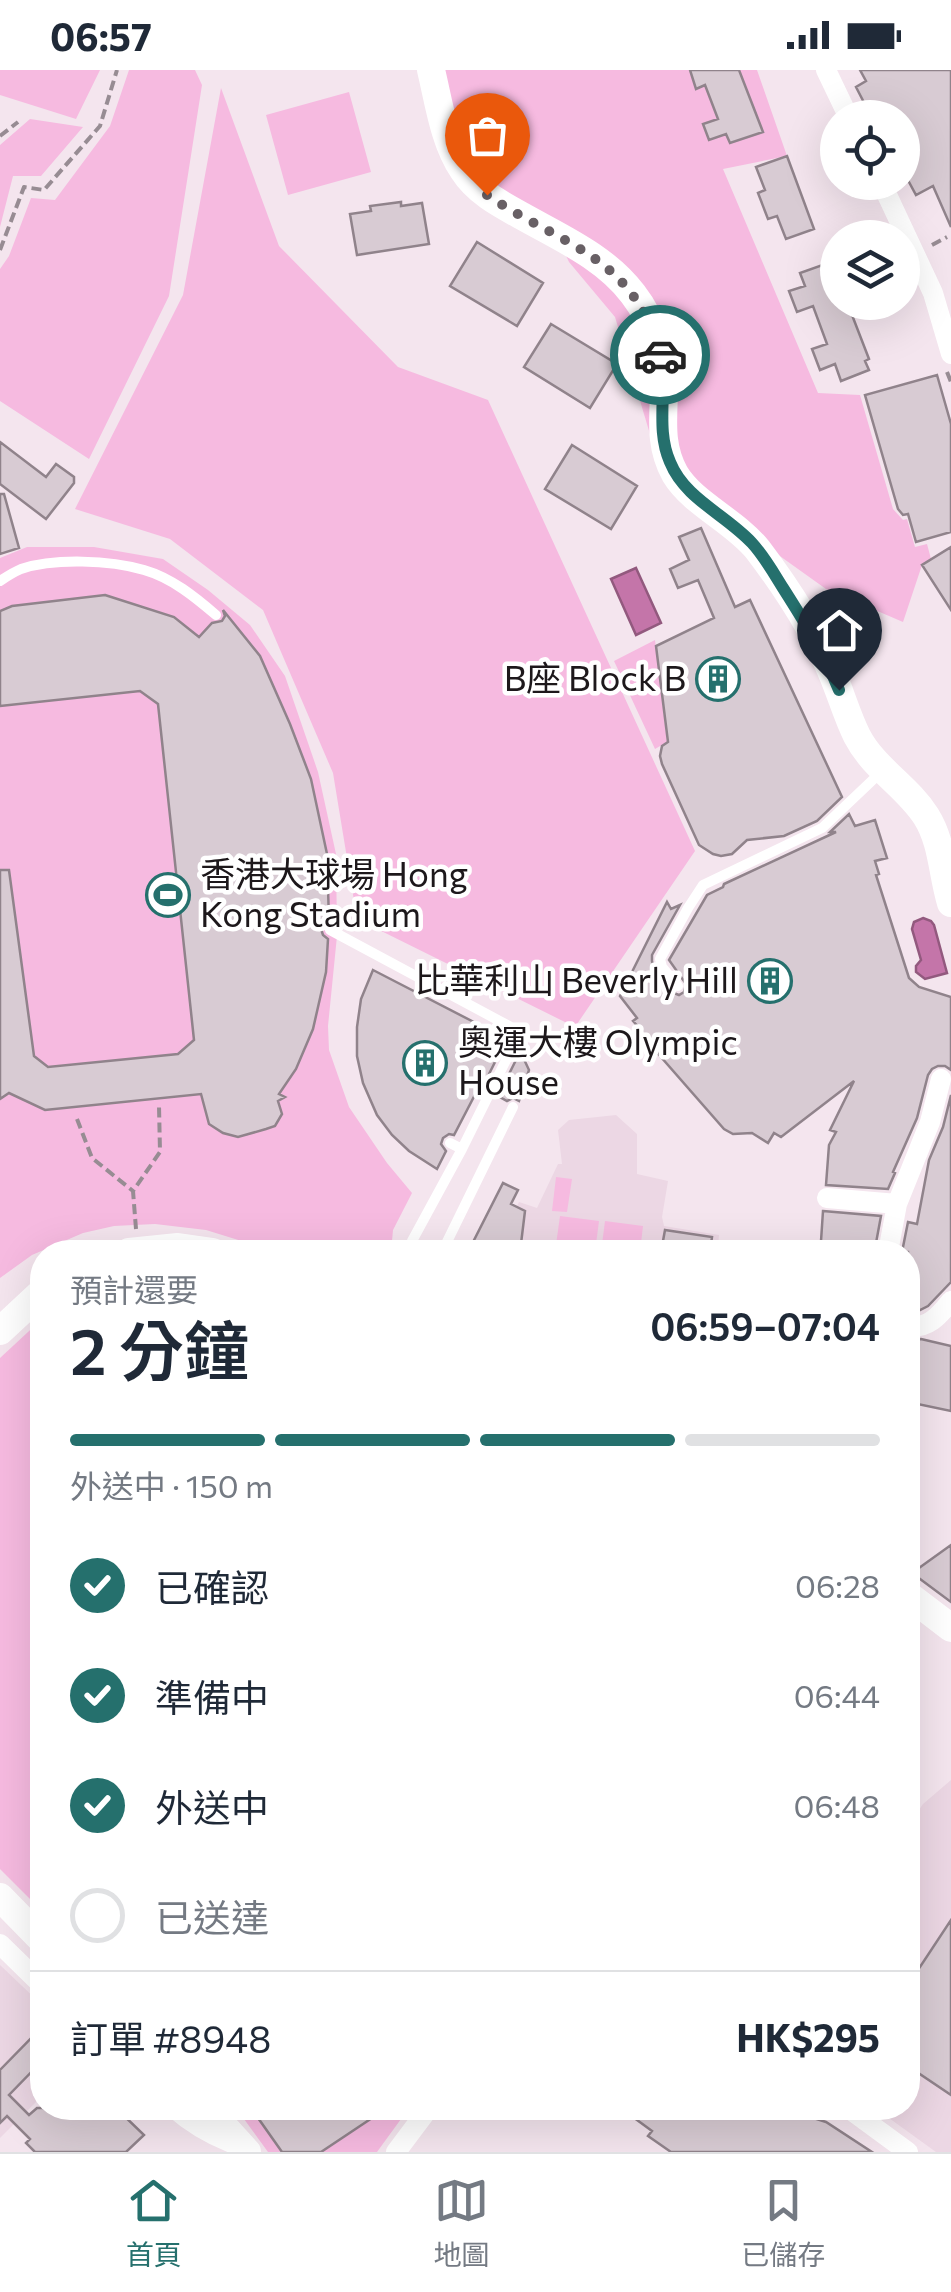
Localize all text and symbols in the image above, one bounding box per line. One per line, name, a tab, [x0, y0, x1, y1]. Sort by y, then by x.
text: 06:57	[50, 12, 152, 59]
pin	[445, 93, 530, 196]
map controls	[820, 100, 920, 320]
button: locate	[820, 100, 920, 200]
icon: bag	[460, 108, 515, 163]
button: layers	[820, 220, 920, 320]
courier	[610, 305, 710, 405]
icon: car	[633, 328, 688, 383]
pin	[797, 588, 882, 691]
icon: home	[812, 603, 867, 658]
place label: B座 Block B	[504, 655, 686, 698]
building icon: B座 Block B	[695, 656, 741, 702]
place label: 香港大球場 Hong Kong Stadium	[200, 851, 468, 934]
sports icon: 香港大球場 Hong Kong Stadium	[145, 872, 191, 918]
place label: 比華利山 Beverly Hill	[414, 957, 738, 1000]
building icon: 比華利山 Beverly Hill	[747, 958, 793, 1004]
place label: 奧運大樓 Olympic House	[458, 1019, 738, 1102]
building icon: 奧運大樓 Olympic House	[402, 1040, 448, 1086]
text: 預計還要	[70, 1269, 198, 1309]
text: 06:59–07:04	[650, 1302, 880, 1349]
text: 2 分鐘	[70, 1309, 249, 1388]
text: 外送中 · 150 m	[70, 1465, 273, 1505]
icon: check	[70, 1558, 125, 1613]
text: 已確認	[155, 1563, 269, 1610]
text: 06:28	[795, 1565, 880, 1605]
icon: check	[70, 1668, 125, 1723]
text: 準備中	[155, 1673, 269, 1720]
text: 06:44	[794, 1675, 880, 1715]
icon: check	[70, 1778, 125, 1833]
text: 外送中	[155, 1783, 269, 1830]
text: 06:48	[794, 1785, 880, 1825]
text: 已送達	[155, 1893, 269, 1940]
text: HK$295	[736, 2013, 880, 2060]
text: 訂單 #8948	[70, 2014, 271, 2061]
tab: 首頁	[126, 2173, 182, 2273]
tab: 地圖	[433, 2173, 489, 2273]
tab: 已儲存	[741, 2173, 825, 2273]

